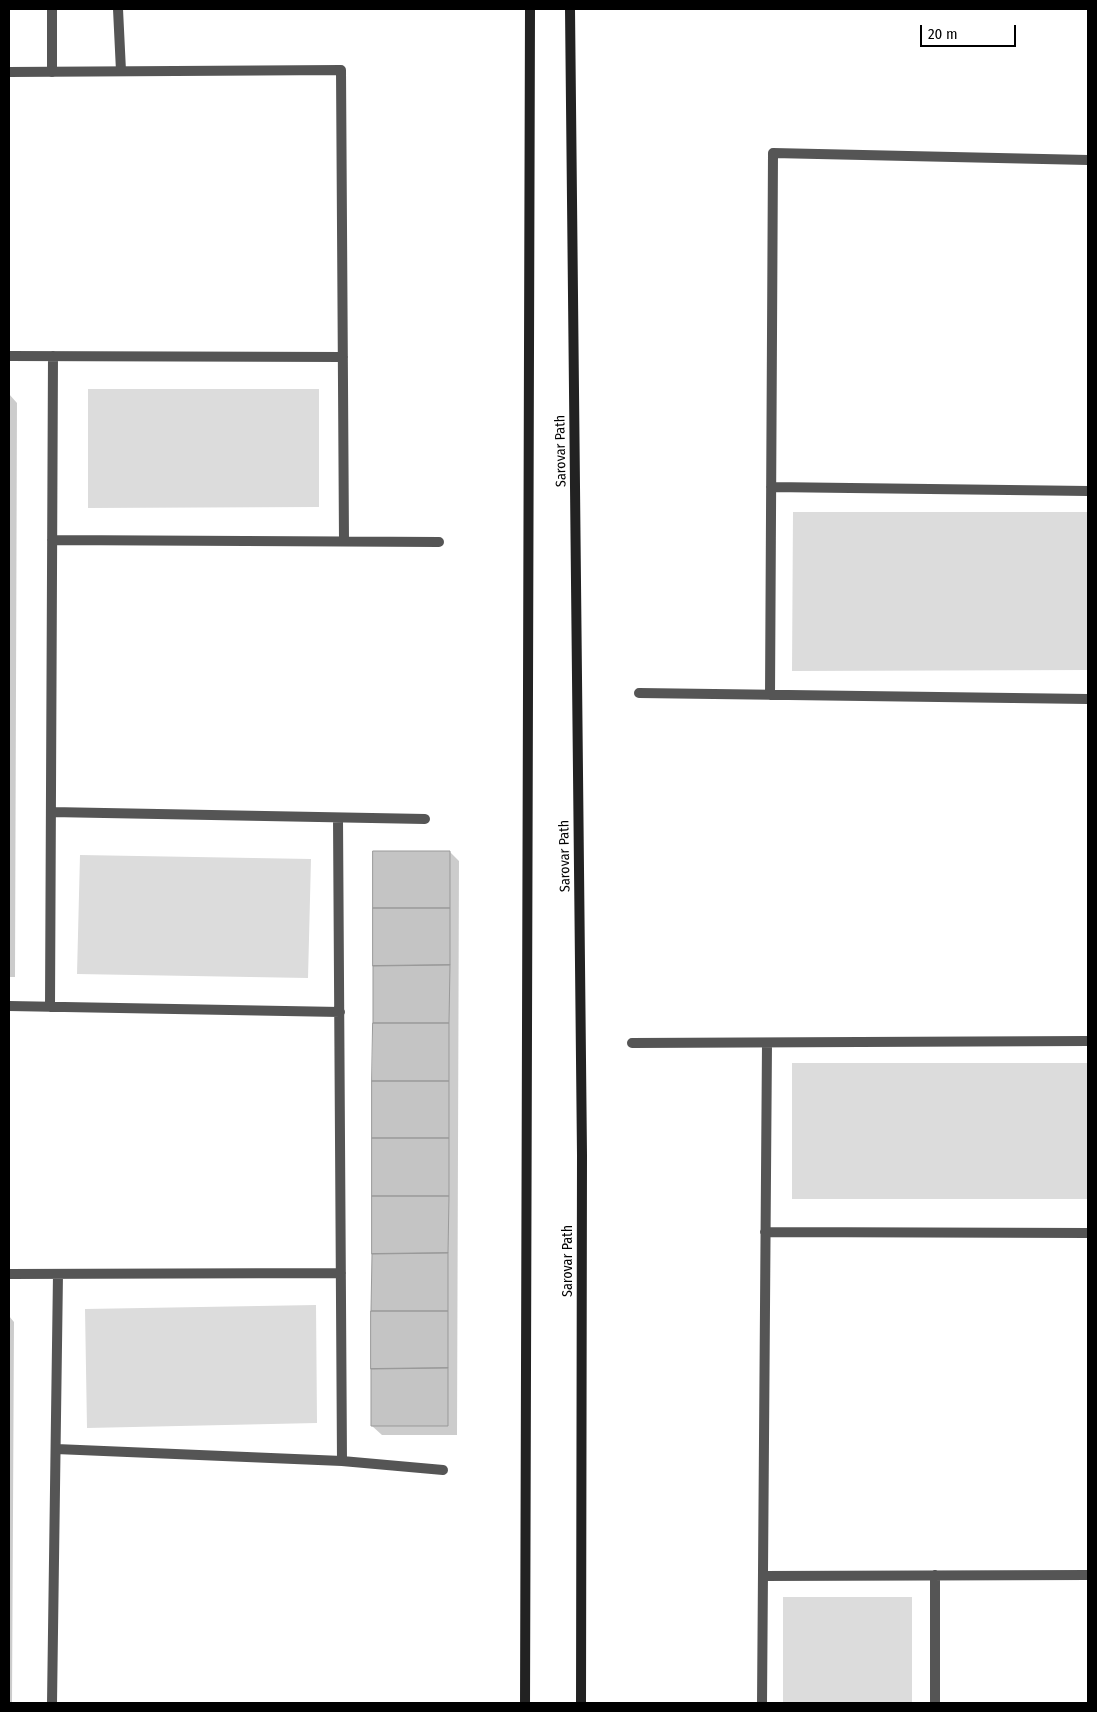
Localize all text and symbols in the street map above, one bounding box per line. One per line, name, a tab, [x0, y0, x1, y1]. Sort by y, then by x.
scale bar	[922, 15, 1018, 47]
text: 20 m	[928, 25, 958, 43]
street label: Sarovar Path	[552, 415, 570, 487]
street label: Sarovar Path	[556, 820, 574, 892]
street label: Sarovar Path	[560, 1225, 576, 1297]

